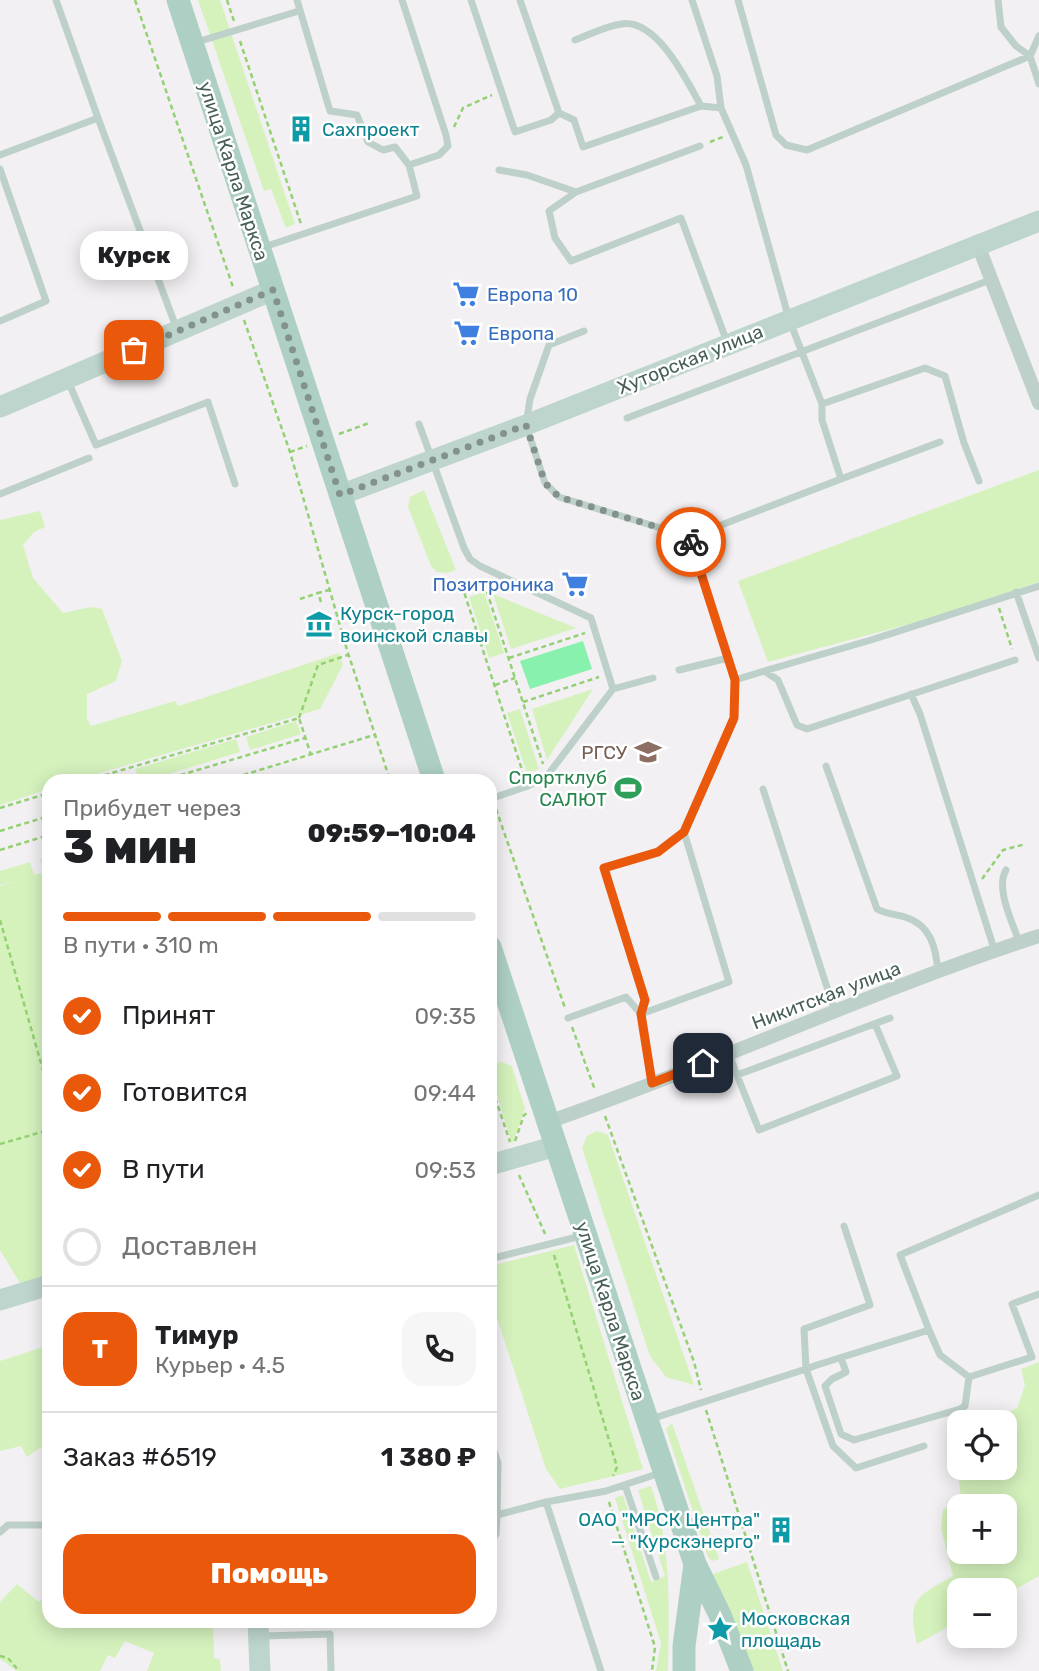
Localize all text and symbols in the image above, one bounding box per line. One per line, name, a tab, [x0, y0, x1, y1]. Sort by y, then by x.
street label: улица Карла Маркса	[194, 79, 273, 264]
building icon: Сахпроект	[286, 114, 316, 144]
place label: Сахпроект	[322, 118, 420, 141]
callout: Курск	[80, 231, 188, 280]
text: Курск	[97, 241, 171, 269]
supermarket icon: Европа 10	[451, 279, 481, 309]
place label: Европа 10	[487, 283, 578, 306]
supermarket icon: Европа	[452, 318, 482, 348]
pin	[104, 320, 164, 380]
street label: Хуторская улица	[614, 320, 766, 399]
place label: Европа	[488, 322, 554, 345]
icon: bag	[115, 331, 153, 369]
courier	[656, 507, 726, 577]
icon: bike	[672, 523, 710, 561]
supermarket icon: Позитроника	[560, 569, 590, 599]
place label: Позитроника	[432, 573, 554, 596]
place label: Курск-город воинской славы	[340, 602, 488, 647]
museum icon: Курск-город воинской славы	[304, 609, 334, 639]
school or university icon: РГСУ	[633, 737, 663, 767]
place label: РГСУ	[581, 741, 628, 764]
place label: Спортклуб САЛЮТ	[508, 766, 607, 811]
sports icon: Спортклуб САЛЮТ	[613, 773, 643, 803]
text: Прибудет через	[63, 794, 241, 822]
text: 09:59–10:04	[308, 818, 476, 849]
text: 3 мин	[63, 820, 198, 875]
text: В пути · 310 m	[63, 931, 219, 959]
street label: Никитская улица	[749, 957, 904, 1034]
icon: check	[63, 997, 101, 1035]
text: Принят	[122, 1000, 215, 1031]
text: 09:35	[414, 1002, 476, 1030]
pin	[673, 1033, 733, 1093]
icon: home	[684, 1044, 722, 1082]
icon: check	[63, 1074, 101, 1112]
text: Готовится	[122, 1077, 248, 1108]
text: 09:44	[413, 1079, 476, 1107]
icon: check	[63, 1151, 101, 1189]
text: В пути	[122, 1154, 205, 1185]
text: 09:53	[414, 1156, 476, 1184]
street label: улица Карла Маркса	[571, 1219, 650, 1404]
text: Доставлен	[122, 1231, 257, 1262]
button: phone	[402, 1312, 476, 1386]
text: Тимур	[155, 1320, 239, 1351]
text: Т	[92, 1334, 108, 1365]
text: Курьер · 4.5	[155, 1351, 285, 1379]
map controls	[947, 1410, 1017, 1648]
button: locate	[947, 1410, 1017, 1480]
text: Заказ #6519	[63, 1442, 217, 1473]
text: 1 380 ₽	[381, 1442, 476, 1473]
button: +	[947, 1494, 1017, 1564]
place label: ОАО "МРСК Центра" — "Курскэнерго"	[578, 1508, 760, 1553]
building icon: ОАО "МРСК Центра" — "Курскэнерго"	[766, 1515, 796, 1545]
button: Помощь	[63, 1534, 476, 1614]
button: −	[947, 1578, 1017, 1648]
place label: Московская площадь	[741, 1607, 850, 1652]
place icon: Московская площадь	[705, 1614, 735, 1644]

